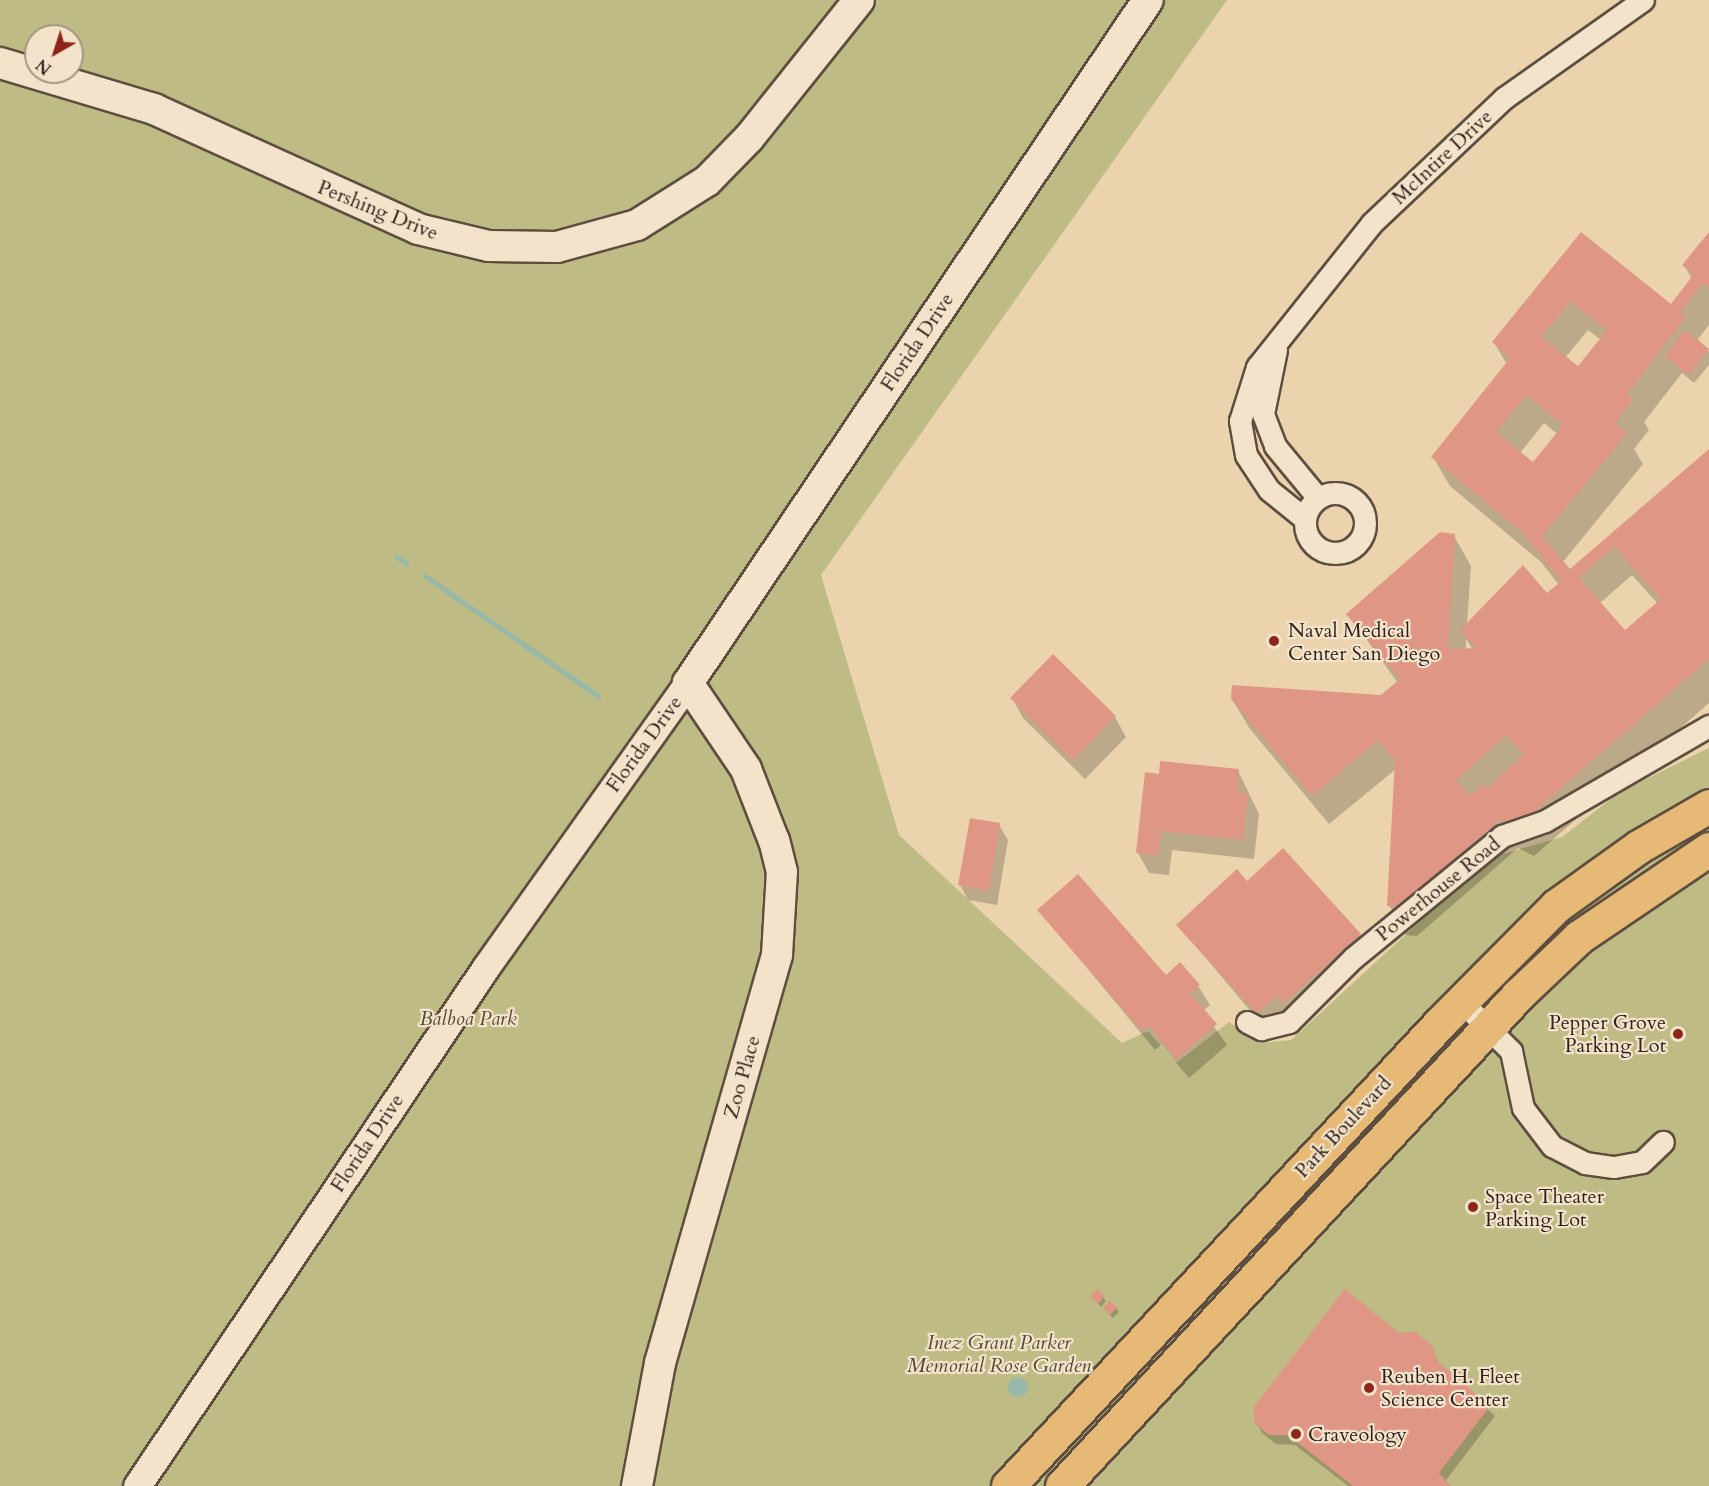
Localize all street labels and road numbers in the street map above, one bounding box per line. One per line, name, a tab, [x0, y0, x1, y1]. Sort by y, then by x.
street label: McIntire Drive	[1387, 105, 1497, 209]
street label: Pershing Drive	[314, 175, 442, 245]
street label: Florida Drive	[875, 288, 959, 396]
street label: Florida Drive	[601, 691, 687, 797]
street label: Powerhouse Road	[1371, 832, 1505, 946]
street label: Zoo Place	[719, 1033, 765, 1121]
street label: Park Boulevard	[1290, 1071, 1396, 1183]
street label: Florida Drive	[325, 1089, 409, 1197]

